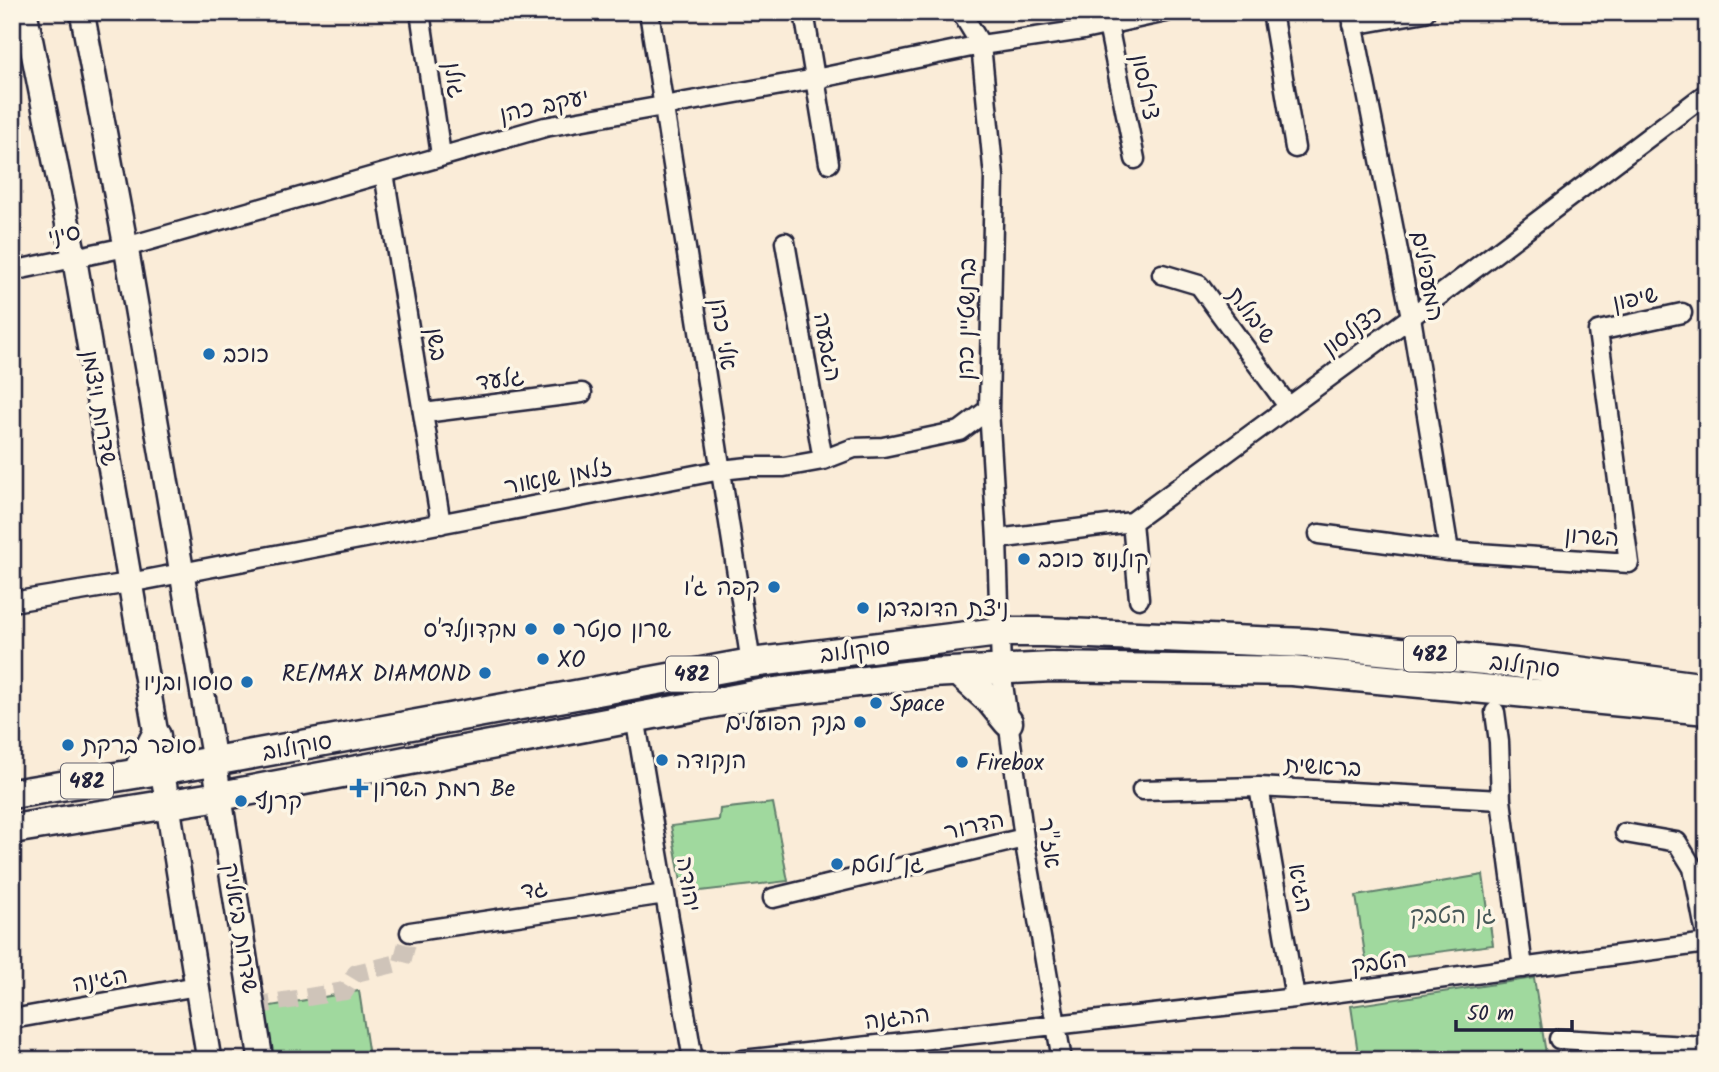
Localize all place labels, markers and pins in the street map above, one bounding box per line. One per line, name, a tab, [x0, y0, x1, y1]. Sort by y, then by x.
place label: כוכב	[223, 338, 269, 374]
marker: כוכב	[201, 346, 217, 362]
place label: קולנוע כוכב	[1038, 543, 1149, 579]
marker: קולנוע כוכב	[1016, 551, 1032, 567]
place label: קפה ג'ו	[684, 571, 760, 607]
marker: קפה ג'ו	[766, 579, 782, 595]
place label: ניצת הדובדבן	[877, 592, 1009, 628]
marker: ניצת הדובדבן	[855, 600, 871, 616]
place label: מקדונלד'ס	[423, 613, 517, 649]
place label: שרון סנטר	[573, 613, 671, 649]
marker: מקדונלד'ס	[523, 621, 539, 637]
marker: שרון סנטר	[551, 621, 567, 637]
place label: XO	[557, 643, 585, 679]
marker: XO	[535, 651, 551, 667]
place label: RE/MAX DIAMOND	[282, 657, 471, 693]
marker: RE/MAX DIAMOND	[477, 665, 493, 681]
place label: סוסו ובניו	[144, 666, 233, 702]
marker: סוסו ובניו	[239, 674, 255, 690]
place label: Space	[890, 687, 945, 723]
marker: Space	[868, 695, 884, 711]
place label: בנק הפועלים	[725, 706, 846, 742]
marker: בנק הפועלים	[852, 714, 868, 730]
place label: סופר ברקת	[81, 729, 196, 765]
marker: סופר ברקת	[60, 737, 76, 753]
place label: הנקודה	[676, 744, 747, 780]
place label: Firebox	[976, 746, 1045, 782]
marker: הנקודה	[654, 752, 670, 768]
marker: Firebox	[954, 754, 970, 770]
place label: רמת השרון Be	[373, 772, 515, 808]
marker: רמת השרון Be	[351, 780, 367, 796]
place label: קרנף	[255, 785, 302, 821]
marker: קרנף	[233, 793, 249, 809]
place label: גן לוטם	[851, 848, 924, 884]
marker: גן לוטם	[829, 856, 845, 872]

